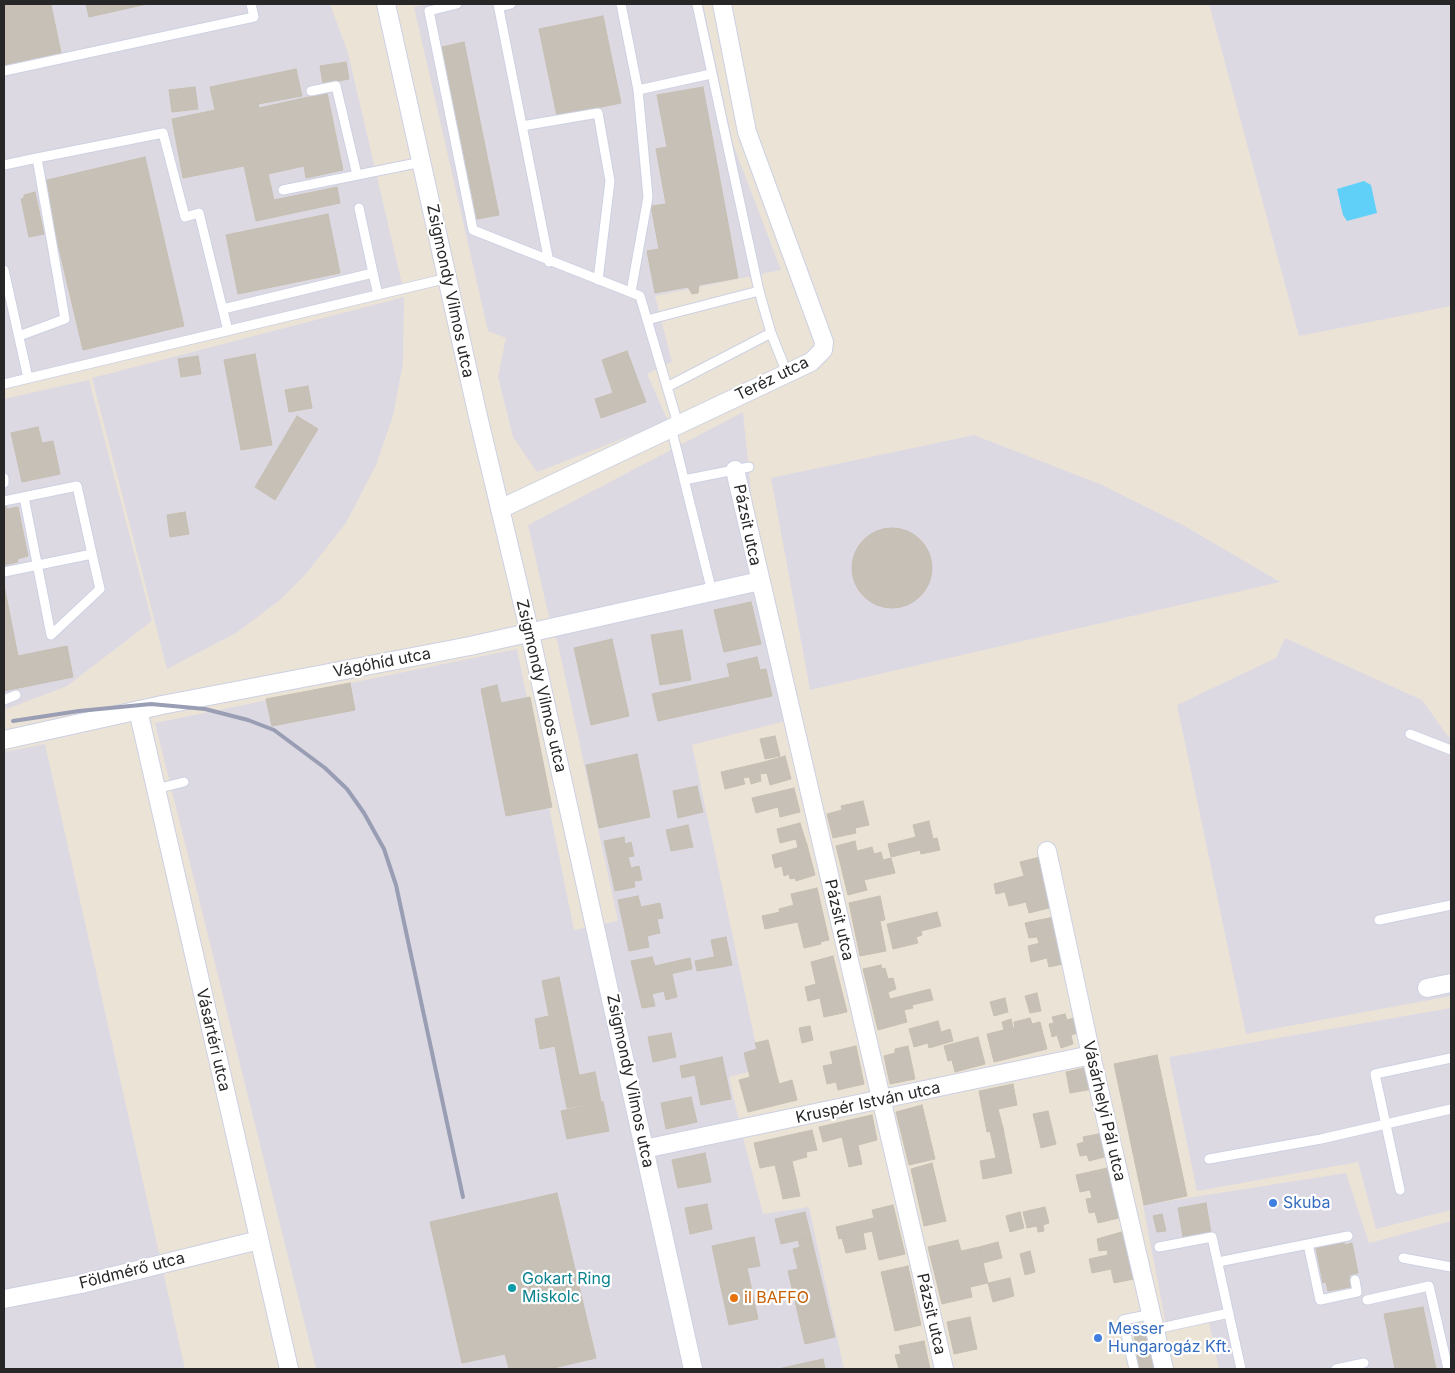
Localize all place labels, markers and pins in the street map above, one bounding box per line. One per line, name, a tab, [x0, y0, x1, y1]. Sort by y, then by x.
place label: Skuba	[1283, 1193, 1330, 1213]
marker: Skuba	[1267, 1197, 1279, 1209]
place label: Gokart Ring Miskolc	[522, 1269, 611, 1307]
marker: Gokart Ring Miskolc	[506, 1282, 518, 1294]
place label: il BAFFO	[744, 1288, 809, 1308]
marker: il BAFFO	[728, 1292, 740, 1304]
place label: Messer Hungarogáz Kft.	[1108, 1319, 1231, 1357]
marker: Messer Hungarogáz Kft.	[1092, 1332, 1104, 1344]

